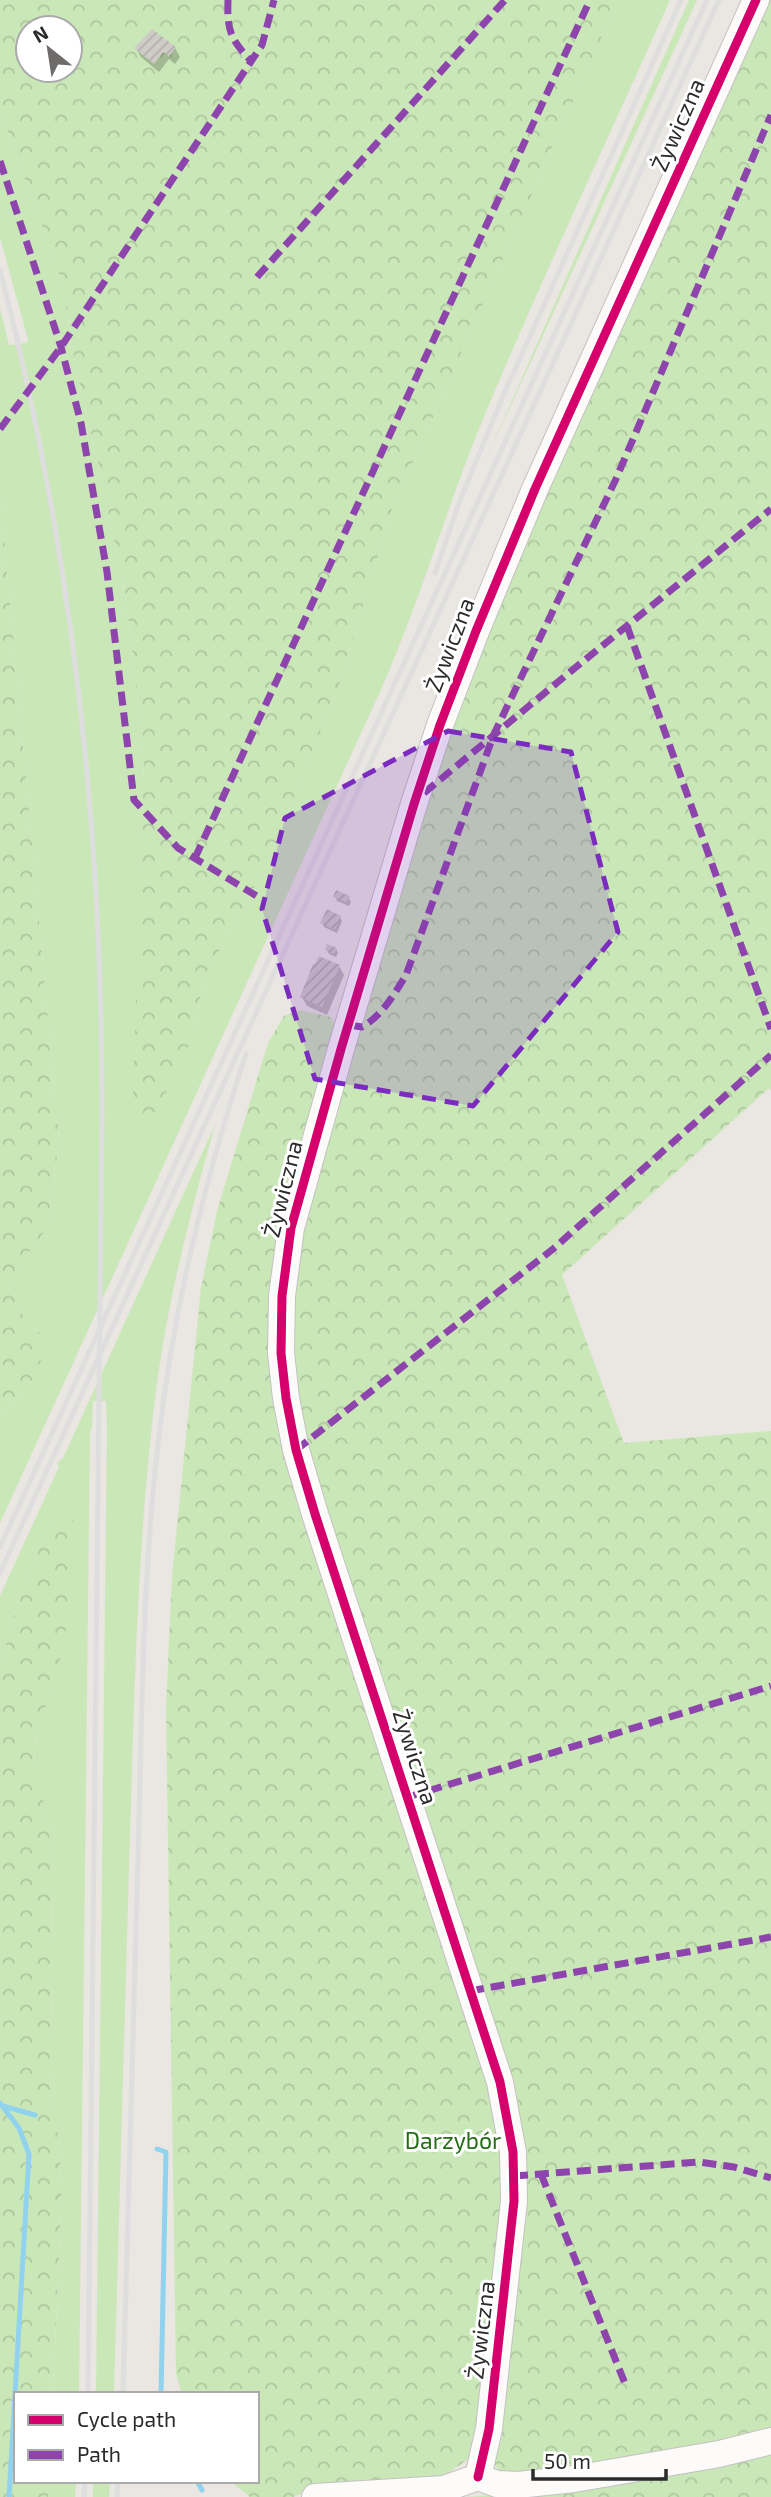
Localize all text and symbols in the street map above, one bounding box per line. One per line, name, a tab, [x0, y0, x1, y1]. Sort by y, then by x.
north arrow	[14, 14, 84, 84]
text: N	[29, 20, 52, 47]
street label: Żywiczna	[644, 74, 710, 175]
street label: Żywiczna	[418, 594, 480, 696]
street label: Żywiczna	[257, 1138, 308, 1240]
street label: Żywiczna	[387, 1705, 445, 1808]
park label: Darzybór	[405, 2126, 501, 2154]
street label: Żywiczna	[460, 2279, 500, 2381]
legend	[14, 2392, 259, 2483]
text: Cycle path	[77, 2406, 176, 2431]
scale bar	[533, 2438, 666, 2482]
text: Path	[77, 2441, 121, 2466]
text: 50 m	[544, 2448, 591, 2473]

